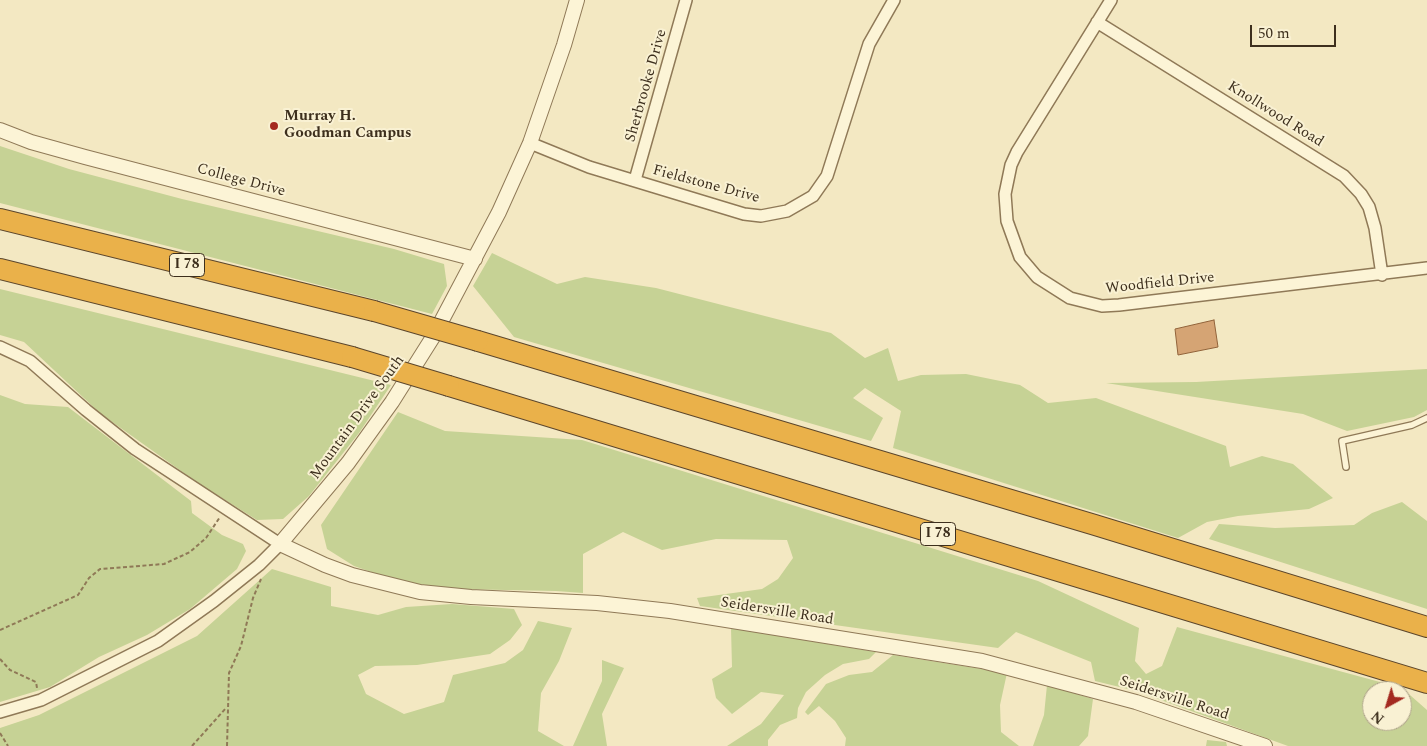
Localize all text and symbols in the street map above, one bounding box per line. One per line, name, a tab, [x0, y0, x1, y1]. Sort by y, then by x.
scale bar	[1252, 15, 1338, 47]
text: 50 m	[1258, 22, 1290, 45]
street label: Sherbrooke Drive	[622, 28, 672, 144]
street label: Knollwood Road	[1224, 78, 1326, 152]
place label: Murray H. Goodman Campus	[284, 108, 411, 143]
marker: Murray H. Goodman Campus	[268, 120, 280, 132]
street label: College Drive	[195, 161, 287, 201]
street label: Fieldstone Drive	[651, 162, 761, 208]
road number: I 78	[170, 254, 204, 276]
street label: Woodfield Drive	[1105, 269, 1215, 299]
street label: Mountain Drive South	[307, 353, 409, 483]
road number: I 78	[920, 522, 956, 546]
street label: Seidersville Road	[719, 594, 835, 630]
street label: Seidersville Road	[1117, 673, 1231, 725]
north arrow	[1362, 681, 1412, 731]
text: N	[1367, 706, 1389, 729]

